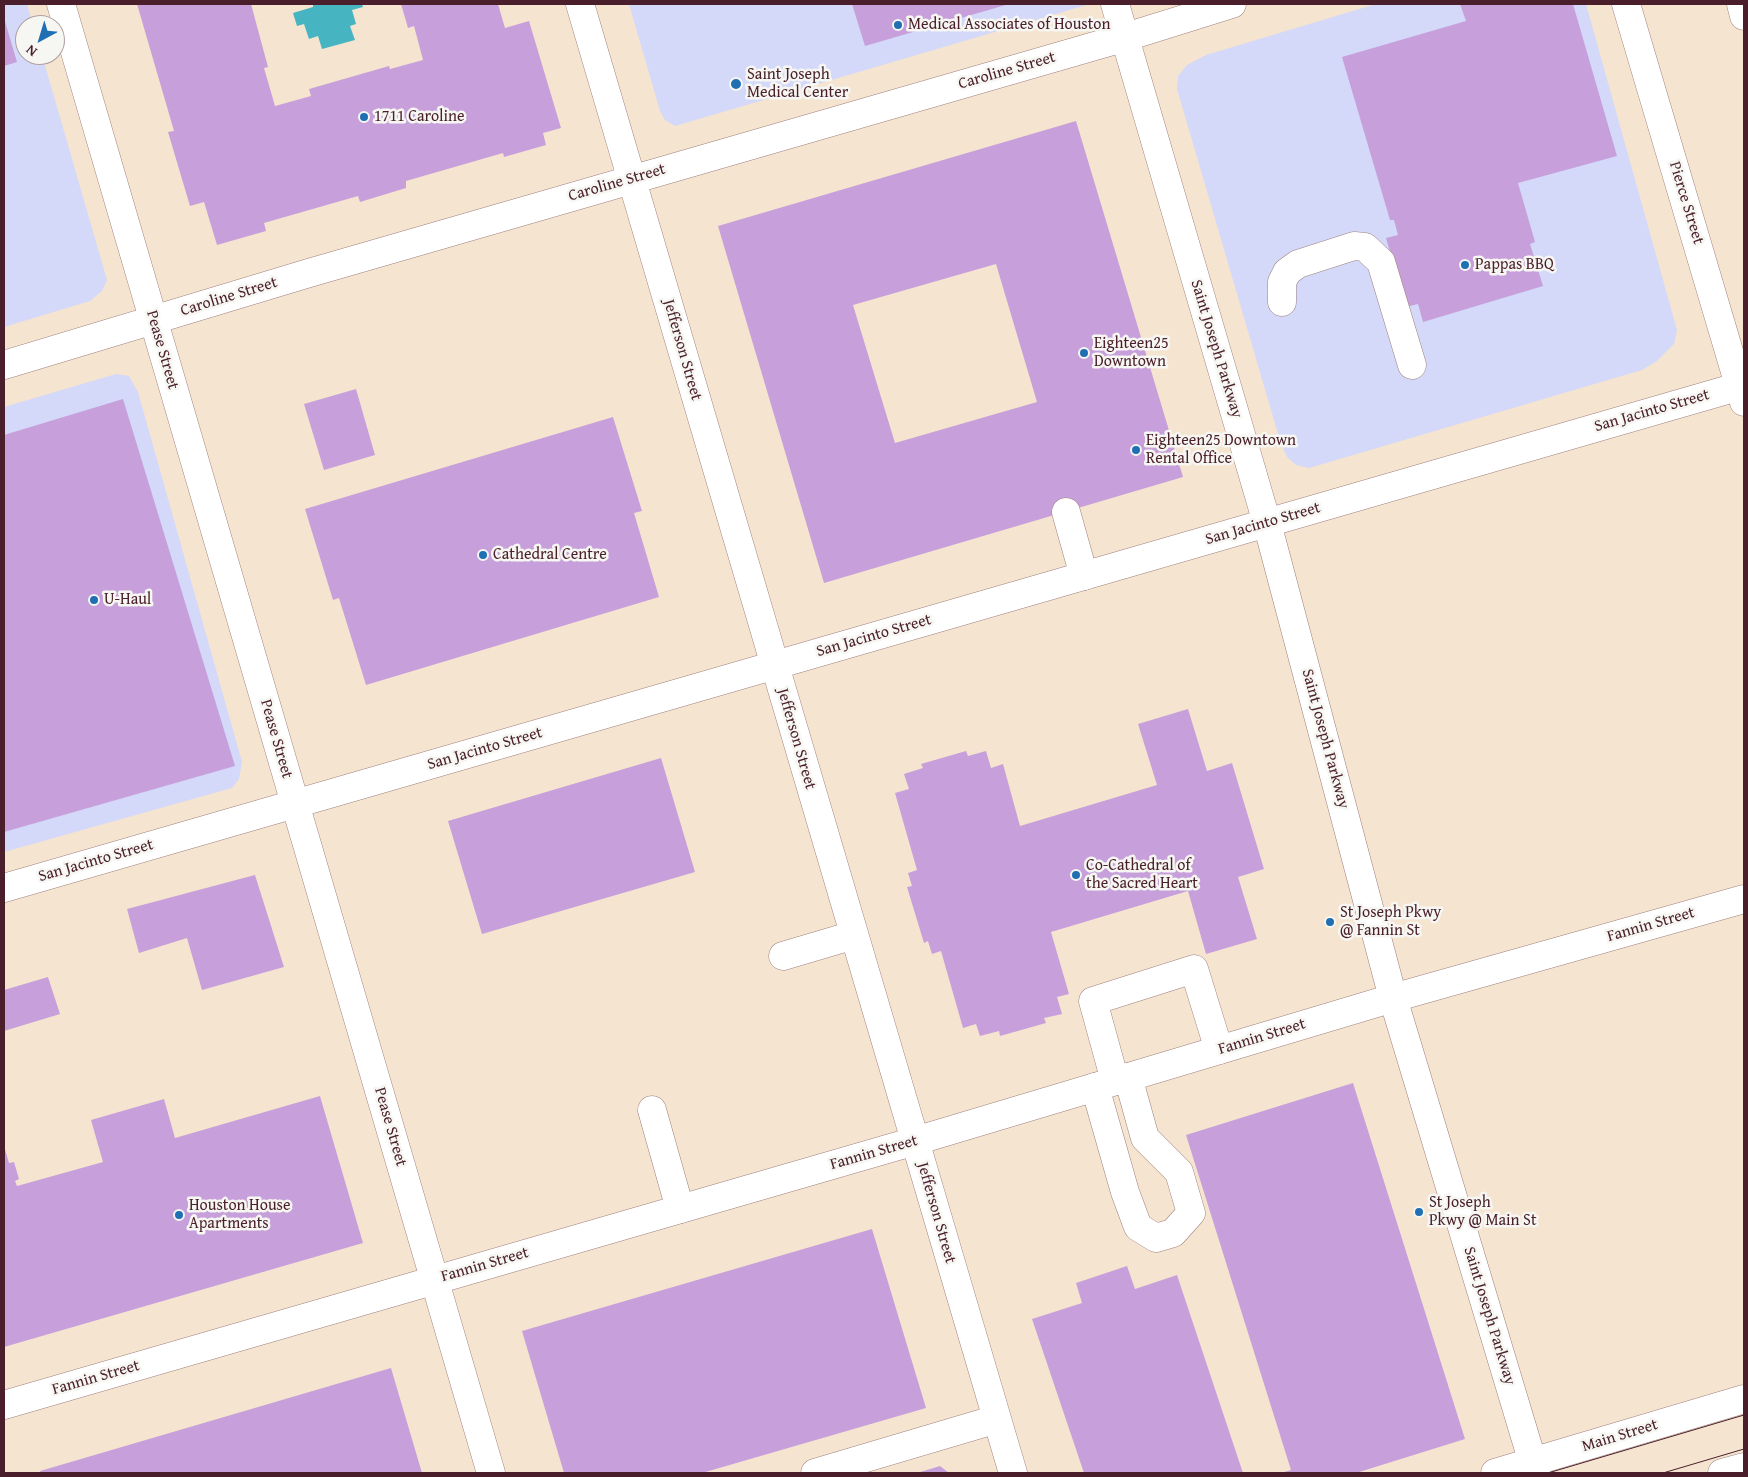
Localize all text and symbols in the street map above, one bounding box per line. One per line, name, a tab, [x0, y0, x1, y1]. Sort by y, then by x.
north arrow	[15, 15, 65, 65]
place label: Medical Associates of Houston	[908, 15, 1110, 35]
marker: Medical Associates of Houston	[892, 19, 904, 31]
text: N	[21, 40, 41, 62]
street label: Caroline Street	[956, 48, 1058, 94]
place label: Saint Joseph Medical Center	[747, 65, 848, 103]
marker: Saint Joseph Medical Center	[729, 77, 743, 91]
place label: 1711 Caroline	[374, 107, 465, 127]
marker: 1711 Caroline	[358, 111, 370, 123]
street label: Pierce Street	[1664, 159, 1708, 247]
street label: Caroline Street	[566, 160, 668, 206]
place label: Pappas BBQ	[1475, 255, 1554, 275]
marker: Pappas BBQ	[1459, 259, 1471, 271]
street label: Caroline Street	[178, 273, 280, 321]
street label: Saint Joseph Parkway	[1186, 277, 1246, 421]
street label: Jefferson Street	[658, 297, 706, 403]
street label: Pease Street	[142, 308, 182, 392]
place label: Eighteen25 Downtown	[1094, 334, 1169, 372]
marker: Eighteen25 Downtown	[1078, 347, 1090, 359]
street label: San Jacinto Street	[1592, 385, 1712, 437]
place label: Eighteen25 Downtown Rental Office	[1146, 431, 1296, 469]
marker: Eighteen25 Downtown Rental Office	[1130, 444, 1142, 456]
street label: San Jacinto Street	[1203, 498, 1323, 550]
place label: Cathedral Centre	[493, 545, 607, 565]
marker: Cathedral Centre	[477, 549, 489, 561]
place label: U-Haul	[104, 590, 151, 610]
marker: U-Haul	[88, 594, 100, 606]
street label: San Jacinto Street	[814, 610, 934, 662]
street label: Saint Joseph Parkway	[1297, 667, 1353, 811]
street label: Jefferson Street	[772, 686, 820, 792]
street label: Pease Street	[256, 697, 296, 781]
street label: San Jacinto Street	[425, 723, 545, 775]
street label: San Jacinto Street	[36, 835, 156, 887]
place label: Co-Cathedral of the Sacred Heart	[1086, 856, 1198, 894]
marker: Co-Cathedral of the Sacred Heart	[1070, 869, 1082, 881]
place label: St Joseph Pkwy @ Fannin St	[1340, 903, 1441, 941]
street label: Fannin Street	[1605, 903, 1697, 947]
marker: St Joseph Pkwy @ Fannin St	[1324, 916, 1336, 928]
street label: Fannin Street	[1216, 1015, 1308, 1059]
street label: Pease Street	[370, 1085, 410, 1169]
street label: Fannin Street	[828, 1131, 920, 1175]
street label: Jefferson Street	[912, 1160, 960, 1266]
place label: St Joseph Pkwy @ Main St	[1429, 1193, 1537, 1231]
place label: Houston House Apartments	[189, 1196, 290, 1234]
marker: St Joseph Pkwy @ Main St	[1413, 1206, 1425, 1218]
marker: Houston House Apartments	[173, 1209, 185, 1221]
street label: Fannin Street	[439, 1243, 531, 1287]
street label: Saint Joseph Parkway	[1459, 1244, 1519, 1388]
street label: Fannin Street	[50, 1356, 142, 1400]
street label: Main Street	[1580, 1415, 1660, 1457]

